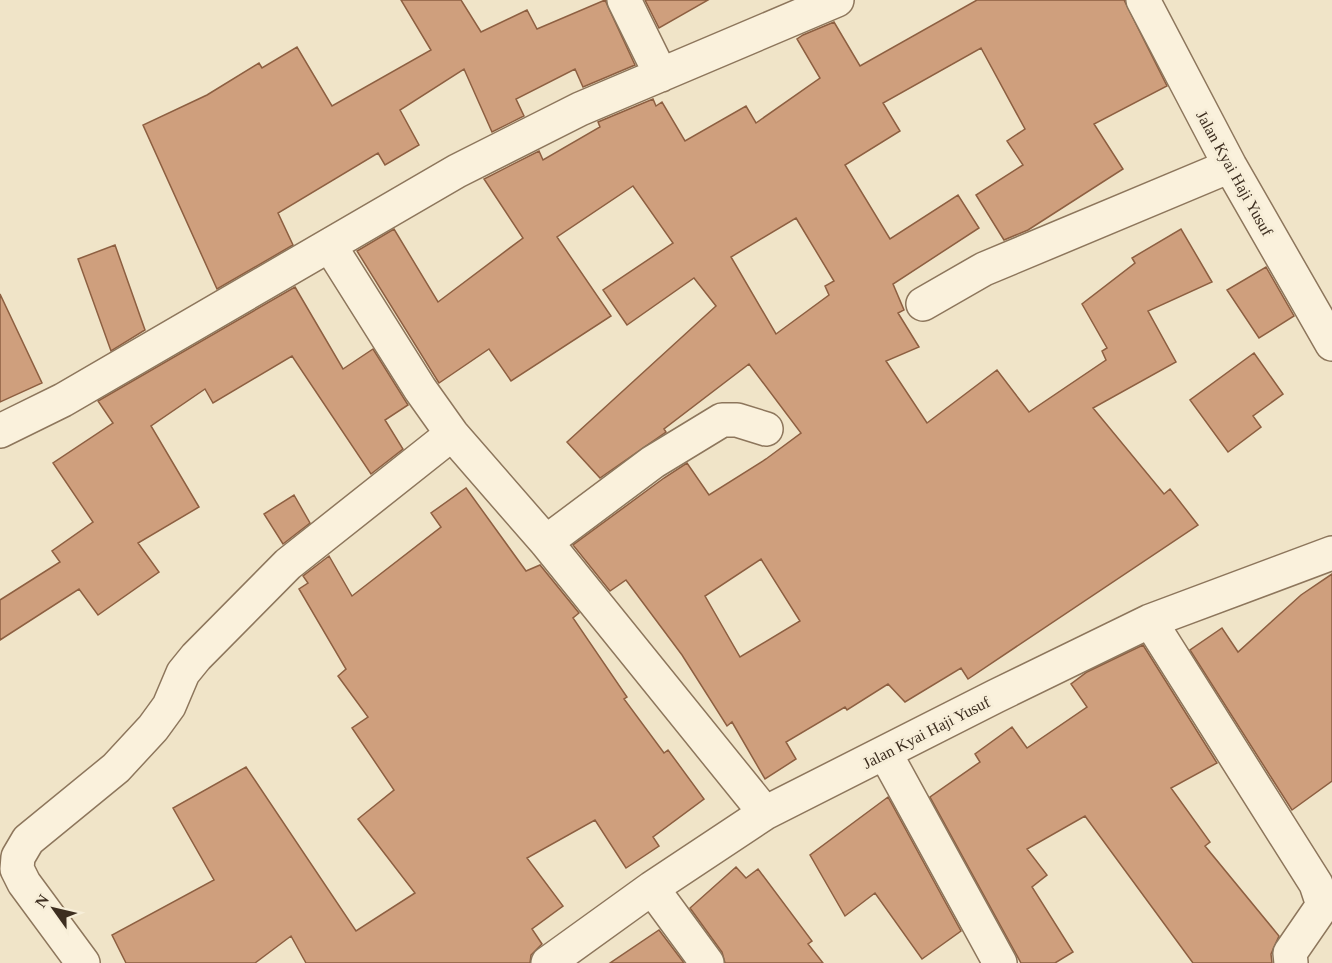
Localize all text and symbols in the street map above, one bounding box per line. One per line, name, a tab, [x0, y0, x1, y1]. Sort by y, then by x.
street label: Jalan Kyai Haji Yusuf	[1192, 108, 1276, 240]
street label: Jalan Kyai Haji Yusuf	[860, 693, 994, 773]
north arrow	[24, 879, 84, 939]
text: N	[32, 891, 53, 910]

